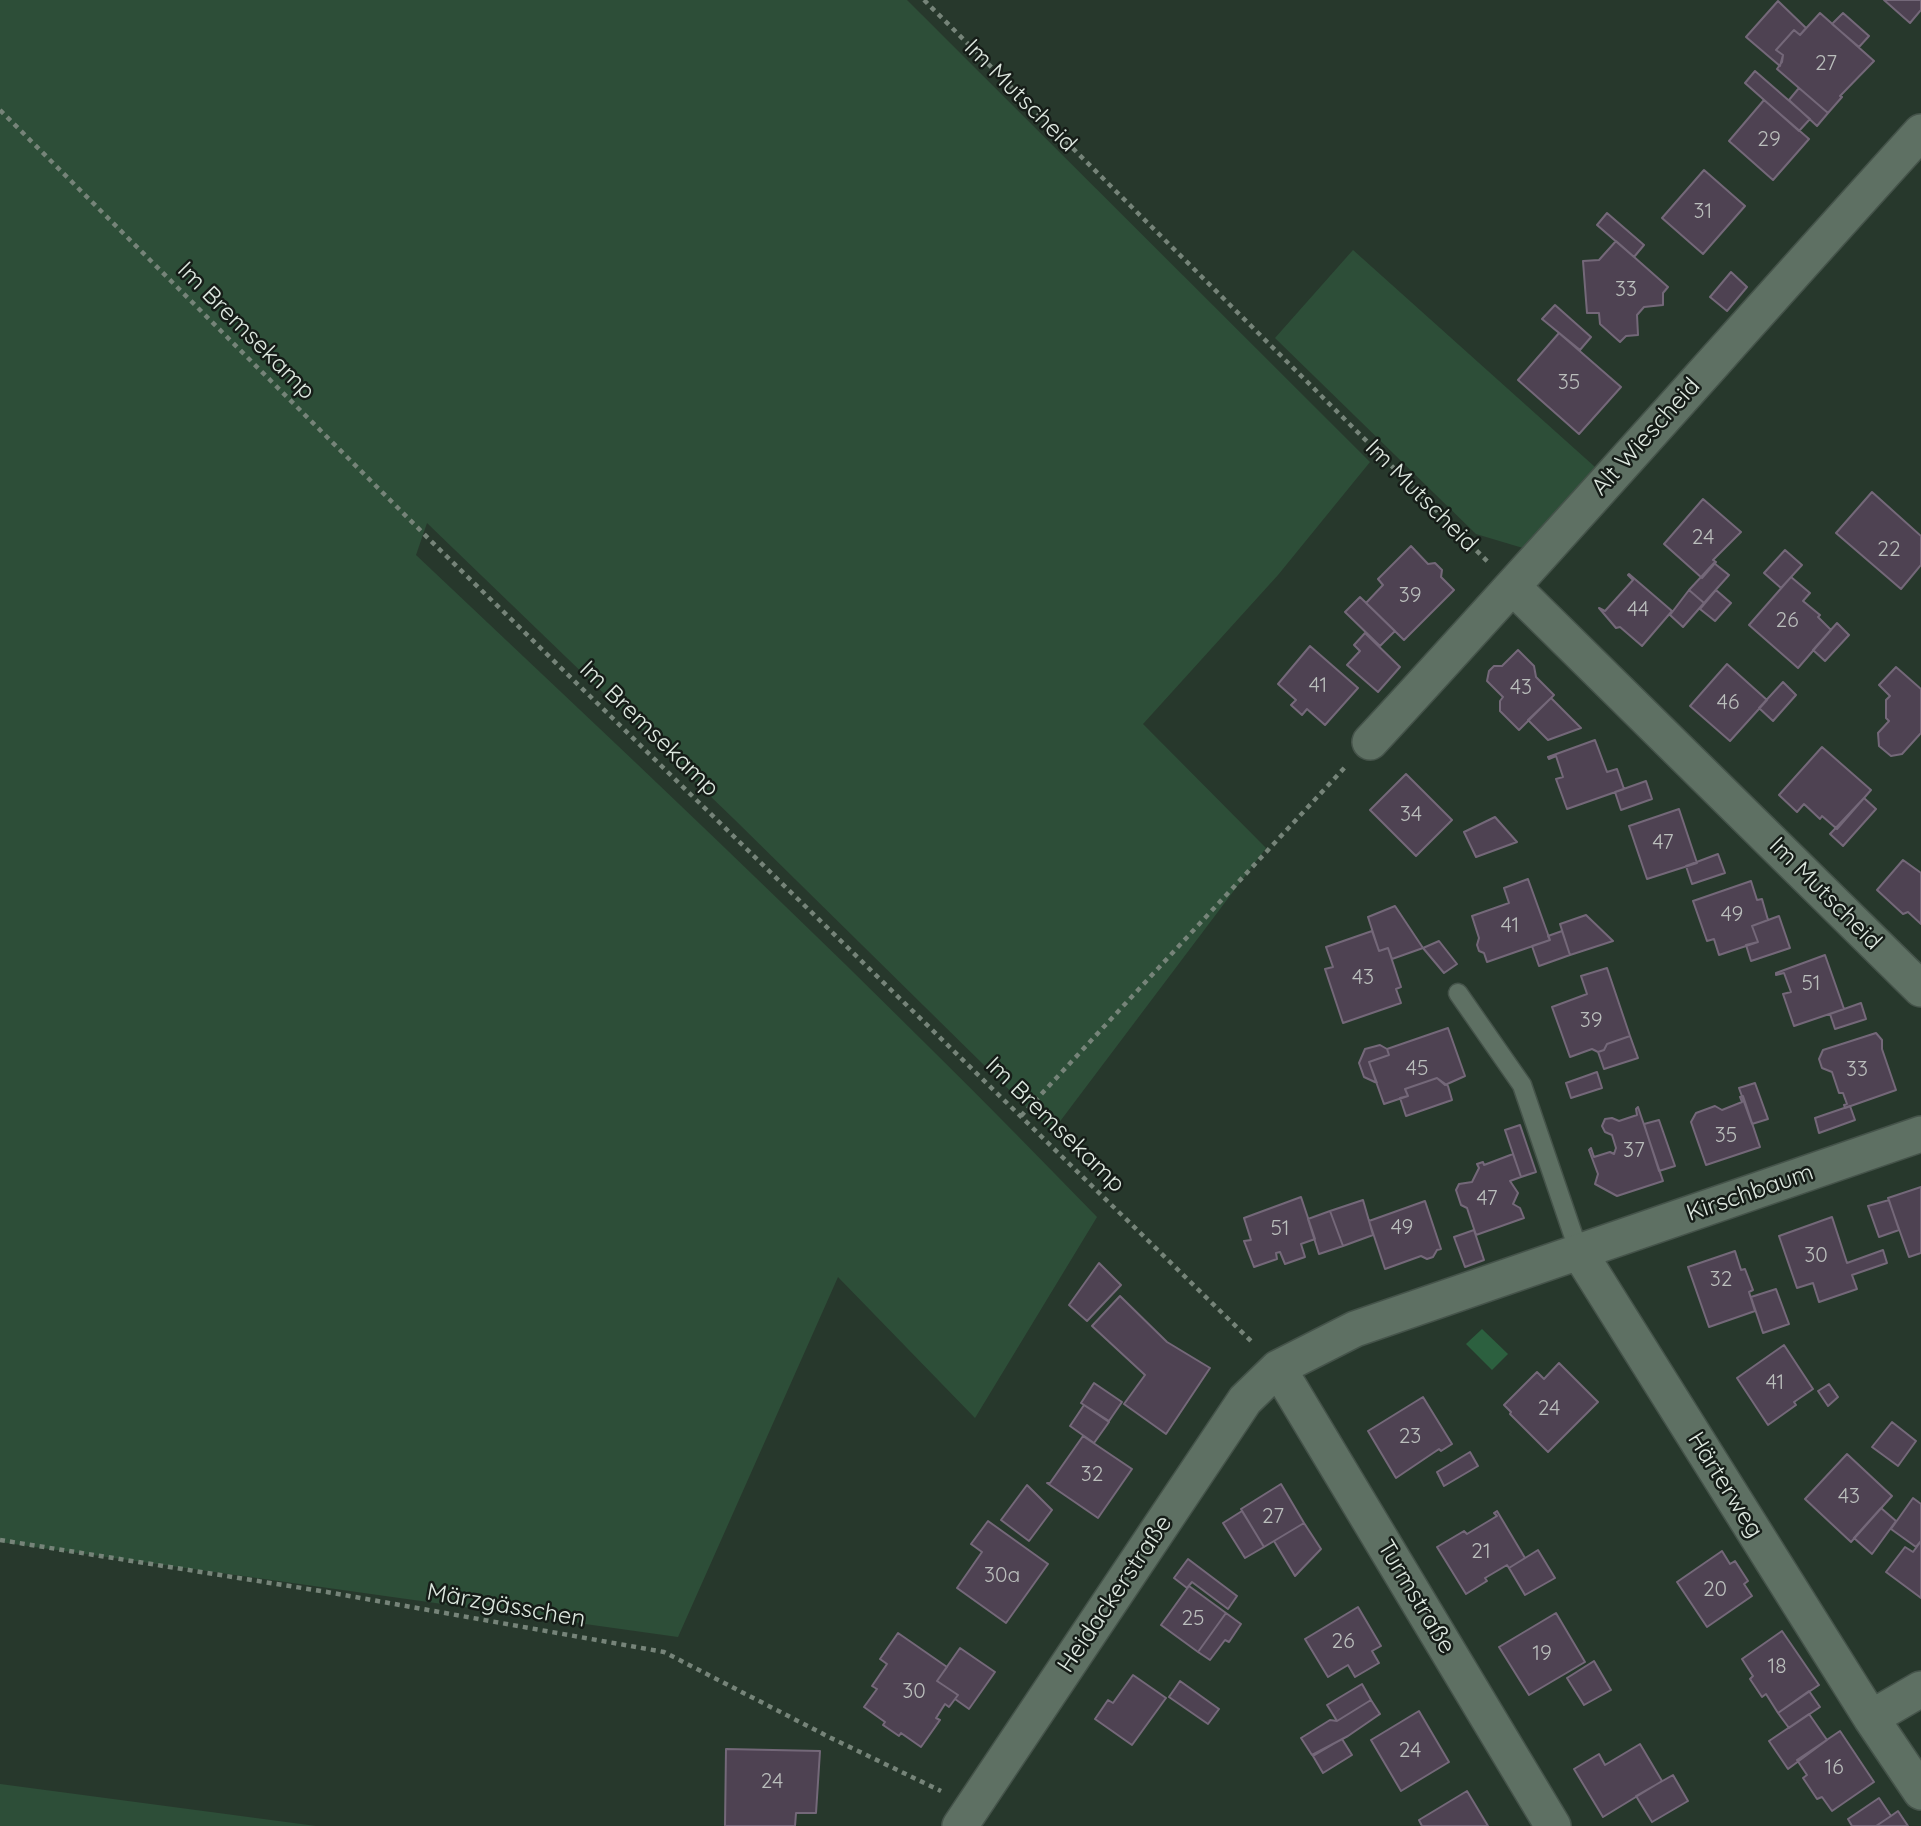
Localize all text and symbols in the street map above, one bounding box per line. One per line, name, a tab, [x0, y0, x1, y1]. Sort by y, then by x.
street label: Im Mutscheid	[958, 34, 1082, 158]
house number: 27	[1815, 51, 1837, 77]
house number: 29	[1757, 127, 1781, 153]
house number: 31	[1694, 199, 1712, 225]
street label: Im Bremsekamp	[171, 256, 321, 406]
house number: 33	[1615, 277, 1637, 303]
house number: 35	[1558, 370, 1580, 396]
street label: Alt Wiescheid	[1586, 372, 1706, 502]
street label: Im Mutscheid	[1359, 434, 1483, 558]
house number: 24	[1692, 525, 1714, 551]
house number: 22	[1877, 537, 1901, 563]
house number: 39	[1399, 583, 1421, 609]
house number: 44	[1627, 597, 1649, 623]
house number: 26	[1776, 608, 1798, 634]
street label: Im Bremsekamp	[573, 655, 725, 803]
house number: 41	[1309, 673, 1327, 699]
house number: 43	[1510, 675, 1532, 701]
house number: 46	[1717, 690, 1739, 716]
house number: 34	[1400, 802, 1422, 828]
house number: 47	[1652, 830, 1674, 856]
street label: Im Mutscheid	[1763, 832, 1887, 956]
house number: 49	[1721, 902, 1743, 928]
house number: 41	[1501, 913, 1519, 939]
house number: 43	[1352, 965, 1374, 991]
house number: 51	[1801, 971, 1821, 997]
house number: 39	[1580, 1008, 1602, 1034]
street label: Im Bremsekamp	[979, 1051, 1131, 1199]
house number: 45	[1406, 1056, 1428, 1082]
house number: 33	[1846, 1057, 1868, 1083]
house number: 35	[1715, 1123, 1737, 1149]
house number: 37	[1623, 1138, 1645, 1164]
street label: Kirschbaum	[1683, 1158, 1817, 1228]
house number: 47	[1476, 1186, 1498, 1212]
house number: 49	[1391, 1215, 1413, 1241]
house number: 51	[1270, 1216, 1290, 1242]
house number: 30	[1804, 1243, 1828, 1269]
house number: 32	[1710, 1267, 1732, 1293]
house number: 41	[1766, 1370, 1784, 1396]
house number: 24	[1538, 1396, 1560, 1422]
house number: 23	[1399, 1424, 1421, 1450]
street label: Härterweg	[1681, 1427, 1769, 1543]
house number: 32	[1081, 1462, 1103, 1488]
house number: 43	[1838, 1484, 1860, 1510]
house number: 27	[1262, 1504, 1284, 1530]
street label: Heidackerstraße	[1052, 1510, 1178, 1678]
street label: Turmstraße	[1371, 1535, 1461, 1659]
house number: 21	[1471, 1539, 1491, 1565]
house number: 30a	[984, 1563, 1020, 1589]
house number: 20	[1703, 1577, 1727, 1603]
street label: Märzgässchen	[424, 1578, 588, 1634]
house number: 25	[1181, 1606, 1205, 1632]
house number: 26	[1332, 1629, 1354, 1655]
house number: 19	[1532, 1641, 1552, 1667]
house number: 18	[1767, 1654, 1787, 1680]
house number: 30	[902, 1679, 926, 1705]
house number: 24	[1399, 1738, 1421, 1764]
house number: 16	[1824, 1755, 1844, 1781]
house number: 24	[761, 1769, 783, 1795]

